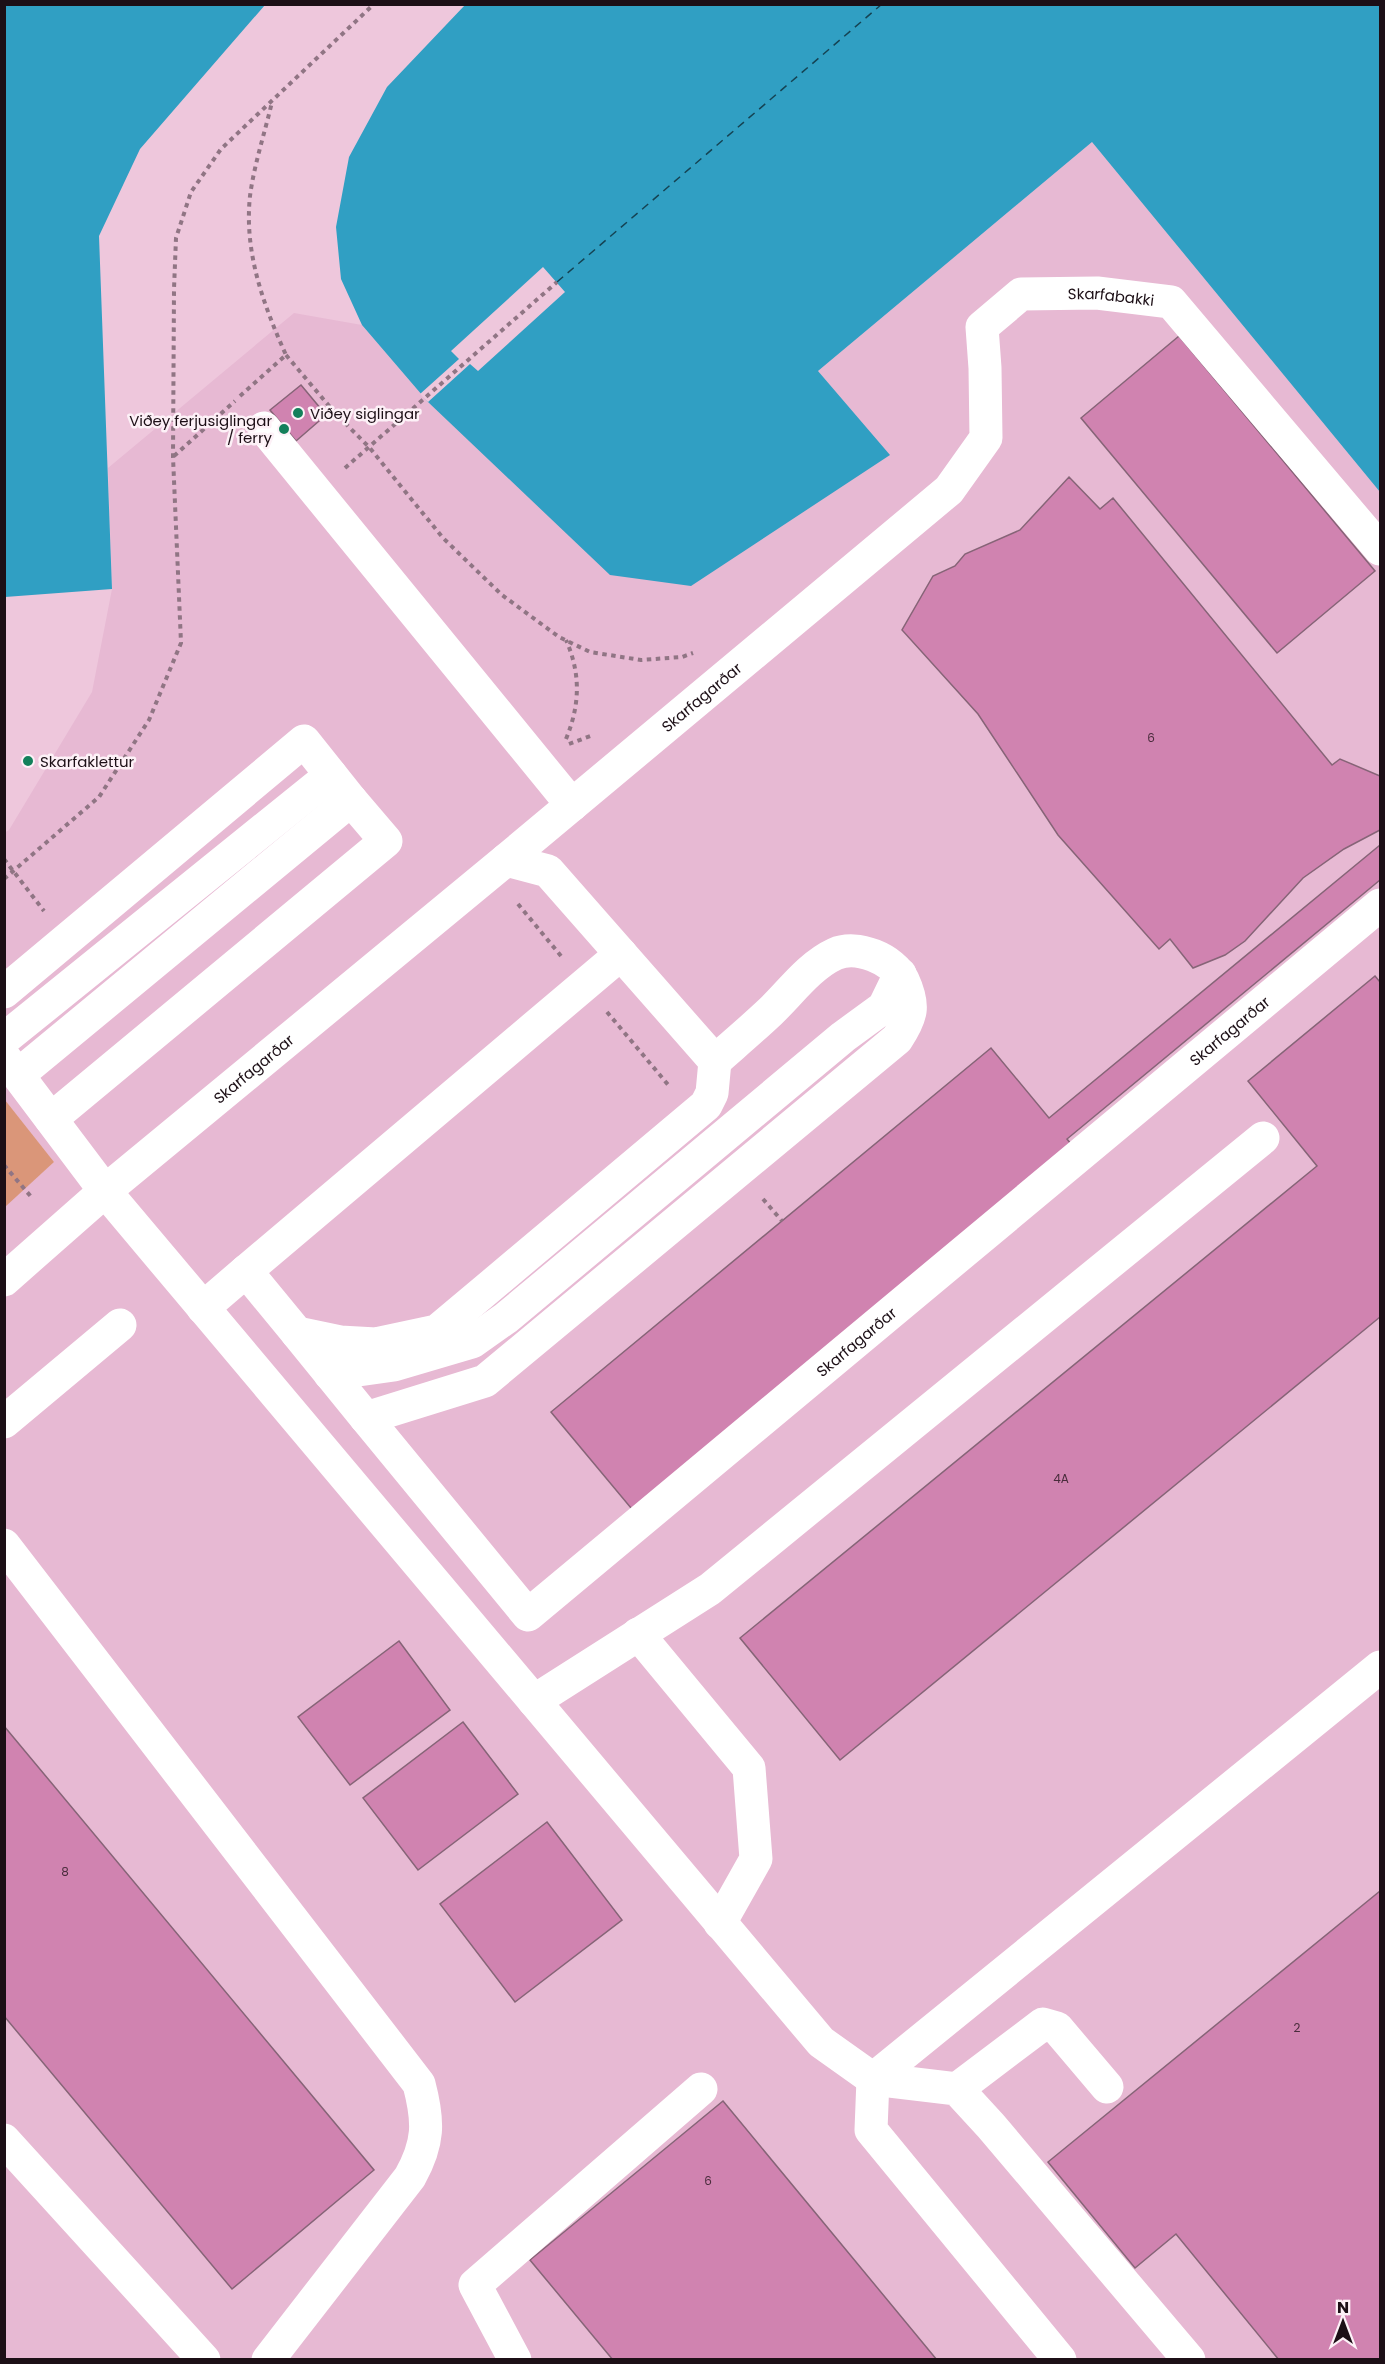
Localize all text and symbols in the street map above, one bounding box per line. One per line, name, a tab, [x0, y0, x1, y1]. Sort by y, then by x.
street label: Skarfabakki	[1068, 282, 1155, 310]
place label: Viðey siglingar	[310, 403, 420, 424]
marker: Viðey siglingar	[291, 406, 305, 420]
place label: Viðey ferjusiglingar / ferry	[129, 410, 273, 448]
marker: Viðey ferjusiglingar / ferry	[277, 422, 291, 436]
street label: Skarfagarðar	[657, 657, 746, 737]
house number: 6	[1147, 729, 1155, 746]
place label: Skarfaklettur	[40, 751, 135, 772]
marker: Skarfaklettur	[21, 754, 35, 768]
street label: Skarfagarðar	[1185, 991, 1274, 1070]
street label: Skarfagarðar	[209, 1029, 298, 1108]
street label: Skarfagarðar	[811, 1302, 901, 1381]
house number: 4A	[1053, 1470, 1069, 1487]
house number: 8	[61, 1863, 69, 1880]
house number: 2	[1294, 2019, 1301, 2036]
house number: 6	[704, 2172, 712, 2189]
north arrow	[1313, 2292, 1373, 2352]
text: N	[1337, 2296, 1349, 2319]

